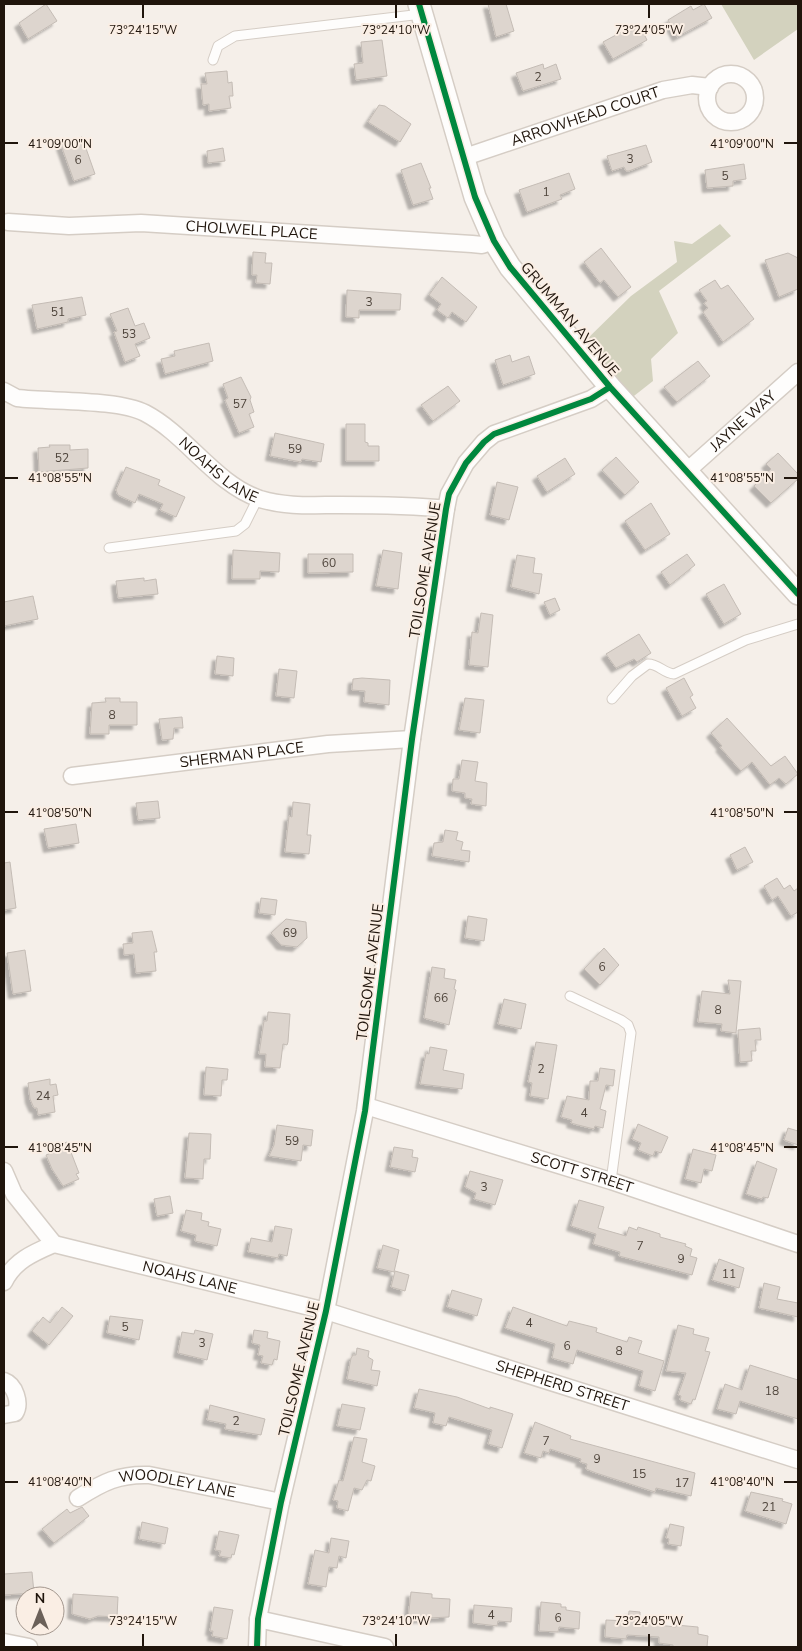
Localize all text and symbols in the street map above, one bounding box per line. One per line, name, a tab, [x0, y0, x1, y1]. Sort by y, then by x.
text: 73°24'15"W	[109, 22, 177, 38]
text: 73°24'10"W	[362, 22, 430, 38]
text: 73°24'05"W	[615, 22, 683, 38]
house number: 2	[534, 69, 542, 85]
street label: ARROWHEAD COURT	[508, 82, 662, 151]
text: 41°09'00"N	[28, 136, 92, 152]
text: 41°09'00"N	[710, 136, 774, 152]
house number: 3	[626, 151, 634, 167]
house number: 6	[74, 152, 82, 168]
house number: 5	[721, 168, 729, 184]
house number: 1	[542, 184, 550, 200]
street label: CHOLWELL PLACE	[185, 216, 318, 244]
street label: GRUMMAN AVENUE	[516, 258, 624, 380]
house number: 3	[365, 294, 373, 310]
house number: 51	[51, 304, 65, 320]
house number: 53	[122, 326, 136, 342]
street label: JAYNE WAY	[705, 386, 781, 457]
house number: 57	[233, 396, 247, 412]
street label: NOAHS LANE	[175, 433, 261, 507]
house number: 59	[288, 441, 302, 457]
house number: 52	[55, 450, 69, 466]
text: 41°08'55"N	[28, 470, 92, 486]
text: 41°08'55"N	[710, 470, 774, 486]
street label: TOILSOME AVENUE	[404, 500, 446, 640]
house number: 60	[322, 555, 336, 571]
house number: 8	[108, 707, 116, 723]
street label: SHERMAN PLACE	[178, 737, 305, 772]
text: 41°08'50"N	[28, 805, 92, 821]
text: 41°08'50"N	[710, 805, 774, 821]
street label: TOILSOME AVENUE	[352, 902, 388, 1042]
house number: 69	[283, 925, 297, 941]
house number: 6	[598, 959, 606, 975]
house number: 66	[434, 990, 448, 1006]
house number: 8	[714, 1002, 722, 1018]
house number: 2	[537, 1061, 545, 1077]
house number: 24	[36, 1088, 50, 1104]
house number: 4	[580, 1105, 588, 1121]
house number: 59	[285, 1133, 299, 1149]
text: 41°08'45"N	[28, 1140, 92, 1156]
text: 41°08'45"N	[710, 1140, 774, 1156]
street label: SCOTT STREET	[528, 1147, 636, 1198]
house number: 3	[480, 1179, 488, 1195]
house number: 7	[636, 1238, 644, 1254]
house number: 9	[677, 1251, 685, 1267]
street label: NOAHS LANE	[141, 1256, 239, 1299]
house number: 11	[722, 1266, 736, 1282]
street label: TOILSOME AVENUE	[274, 1300, 324, 1438]
house number: 4	[525, 1315, 533, 1331]
house number: 5	[121, 1319, 129, 1335]
house number: 3	[198, 1335, 206, 1351]
house number: 6	[563, 1338, 571, 1354]
house number: 8	[615, 1343, 623, 1359]
street label: SHEPHERD STREET	[493, 1355, 631, 1416]
house number: 18	[765, 1383, 779, 1399]
house number: 2	[232, 1413, 240, 1429]
house number: 7	[542, 1433, 550, 1449]
house number: 9	[593, 1451, 601, 1467]
street label: WOODLEY LANE	[117, 1465, 237, 1502]
house number: 15	[632, 1466, 646, 1482]
text: 41°08'40"N	[28, 1474, 92, 1490]
text: 41°08'40"N	[710, 1474, 774, 1490]
house number: 17	[675, 1475, 689, 1491]
house number: 21	[762, 1499, 776, 1515]
north arrow	[15, 1586, 65, 1636]
text: N	[35, 1589, 45, 1608]
house number: 4	[487, 1607, 495, 1623]
house number: 6	[554, 1610, 562, 1626]
text: 73°24'15"W	[109, 1613, 177, 1629]
text: 73°24'10"W	[362, 1613, 430, 1629]
text: 73°24'05"W	[615, 1613, 683, 1629]

